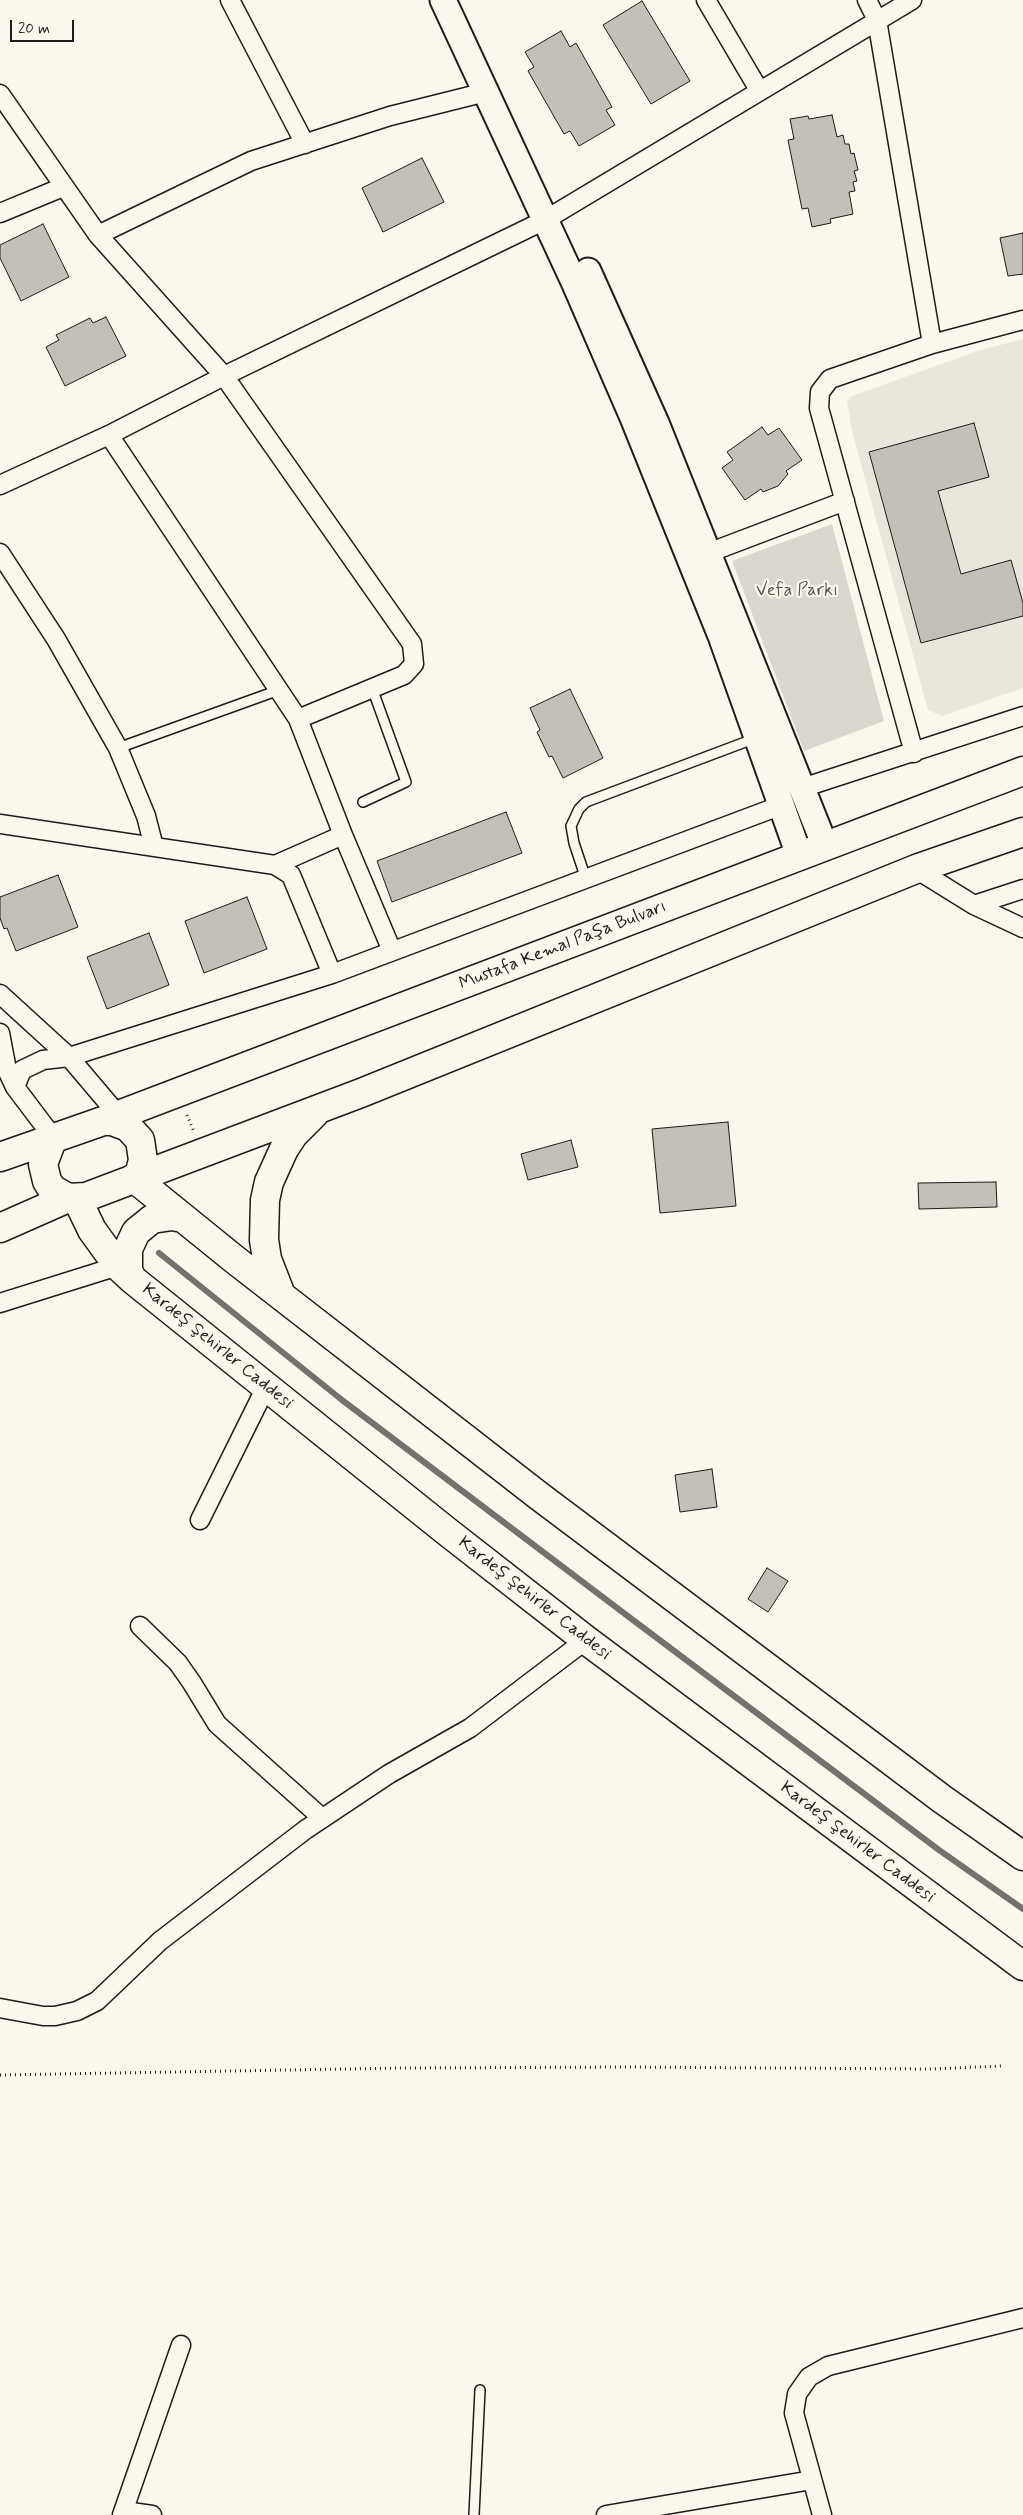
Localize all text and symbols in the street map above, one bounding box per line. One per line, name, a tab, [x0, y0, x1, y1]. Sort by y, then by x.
scale bar	[12, 10, 76, 42]
text: 20 m	[18, 19, 50, 39]
park label: Vefa Parkı	[756, 580, 838, 602]
street label: Mustafa Kemal Paşa Bulvarı	[456, 896, 670, 996]
street label: Kardeş Şehirler Caddesi	[137, 1279, 297, 1415]
street label: Kardeş Şehirler Caddesi	[453, 1533, 615, 1665]
street label: Kardeş Şehirler Caddesi	[775, 1778, 939, 1908]

